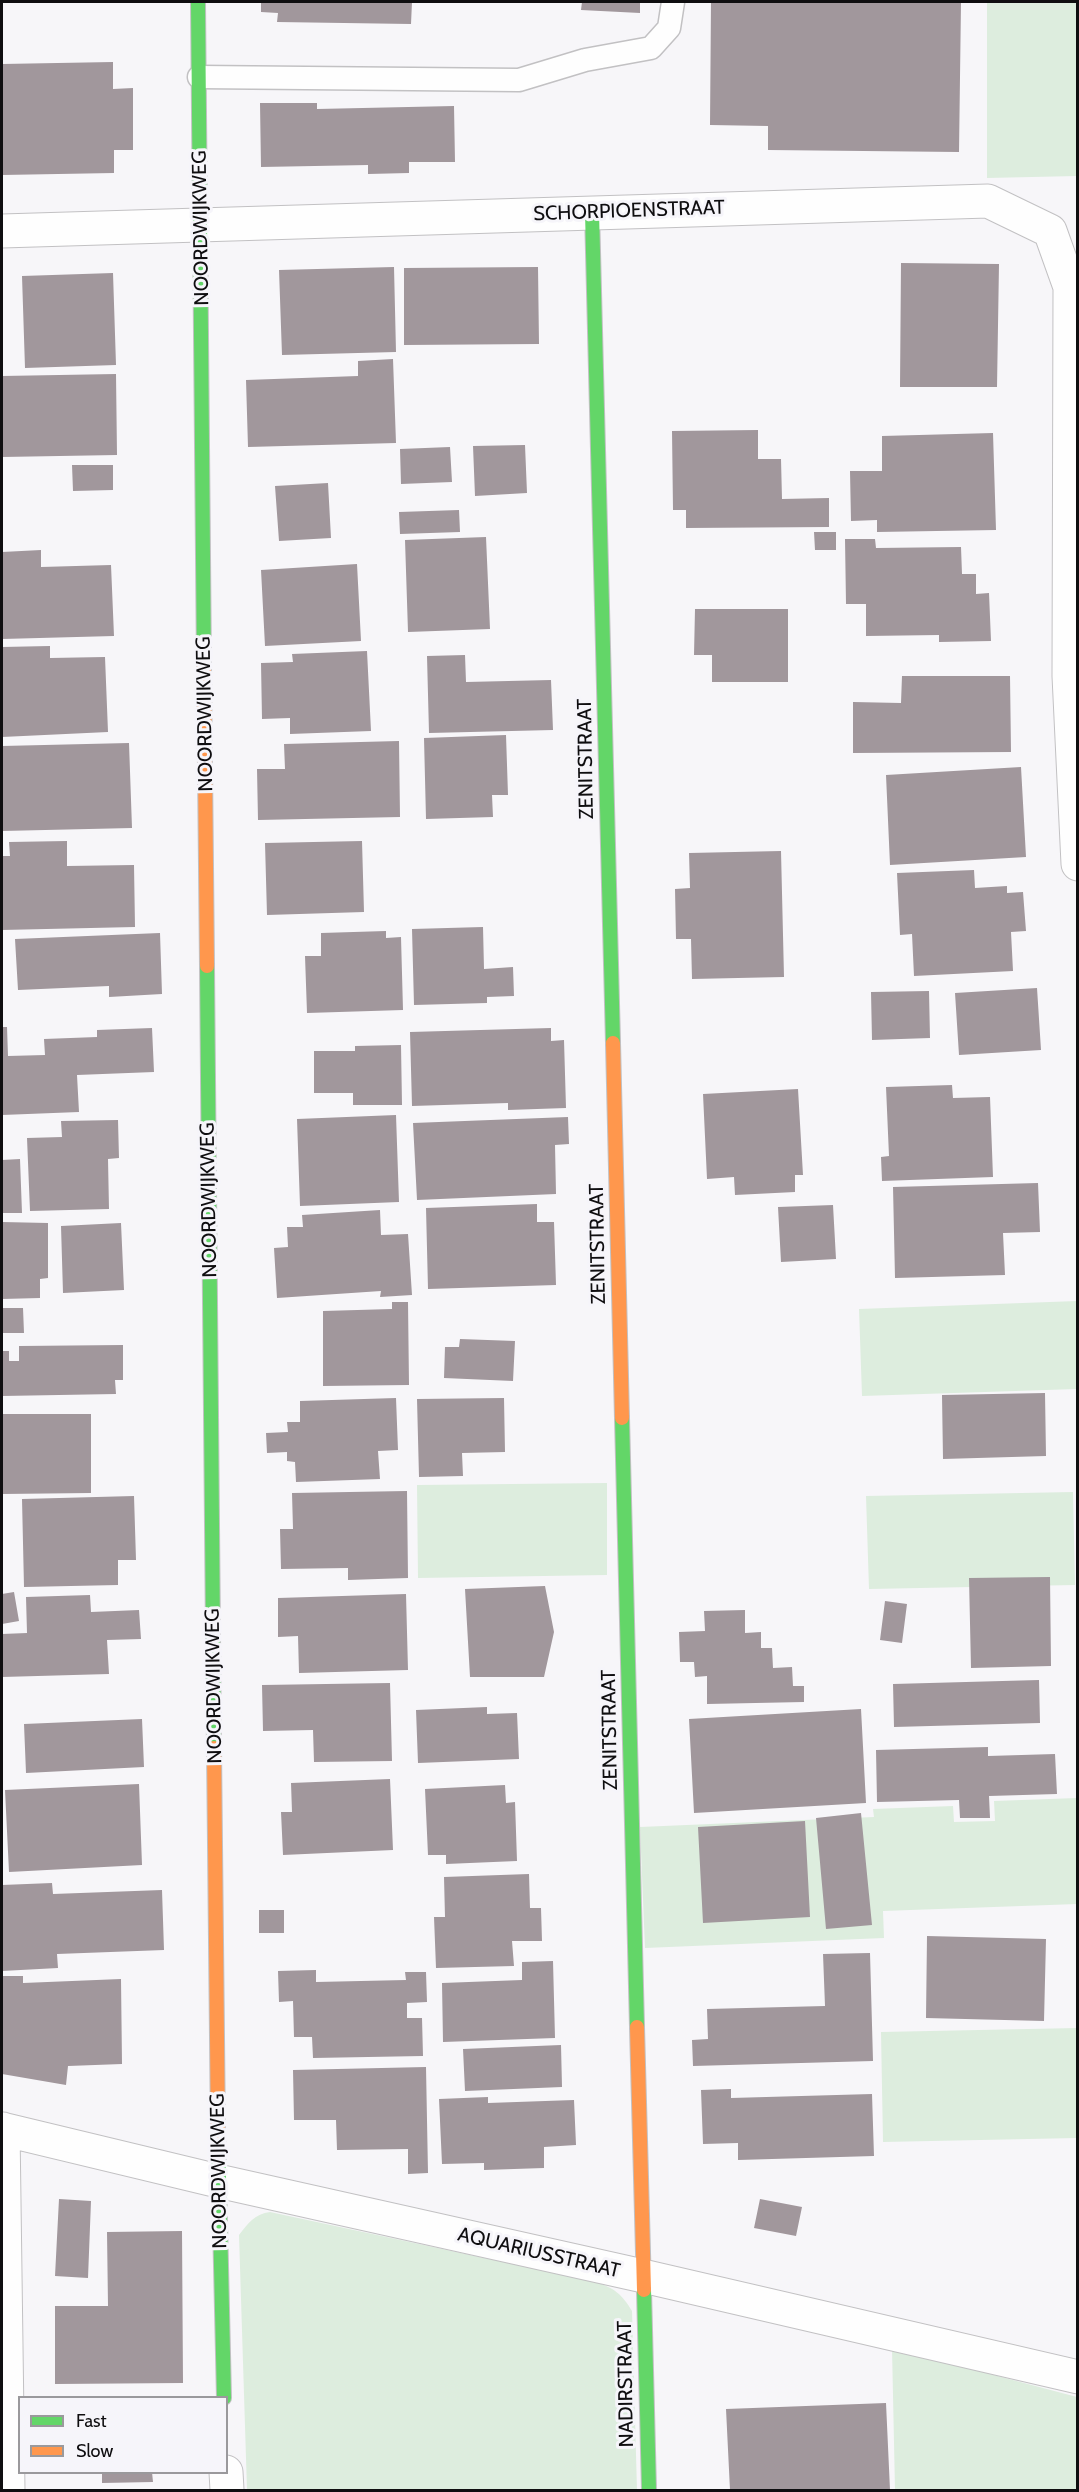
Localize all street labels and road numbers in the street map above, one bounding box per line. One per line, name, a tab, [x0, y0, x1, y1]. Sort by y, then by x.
street label: NOORDWIJKWEG	[188, 150, 214, 306]
street label: SCHORPIOENSTRAAT	[533, 196, 725, 226]
street label: NOORDWIJKWEG	[192, 636, 218, 792]
street label: ZENITSTRAAT	[573, 699, 599, 819]
street label: NOORDWIJKWEG	[196, 1122, 222, 1278]
street label: ZENITSTRAAT	[585, 1184, 611, 1304]
street label: NOORDWIJKWEG	[201, 1608, 227, 1764]
street label: ZENITSTRAAT	[597, 1670, 623, 1790]
street label: NOORDWIJKWEG	[206, 2093, 232, 2249]
street label: AQUARIUSSTRAAT	[455, 2223, 623, 2283]
street label: NADIRSTRAAT	[613, 2320, 639, 2448]

